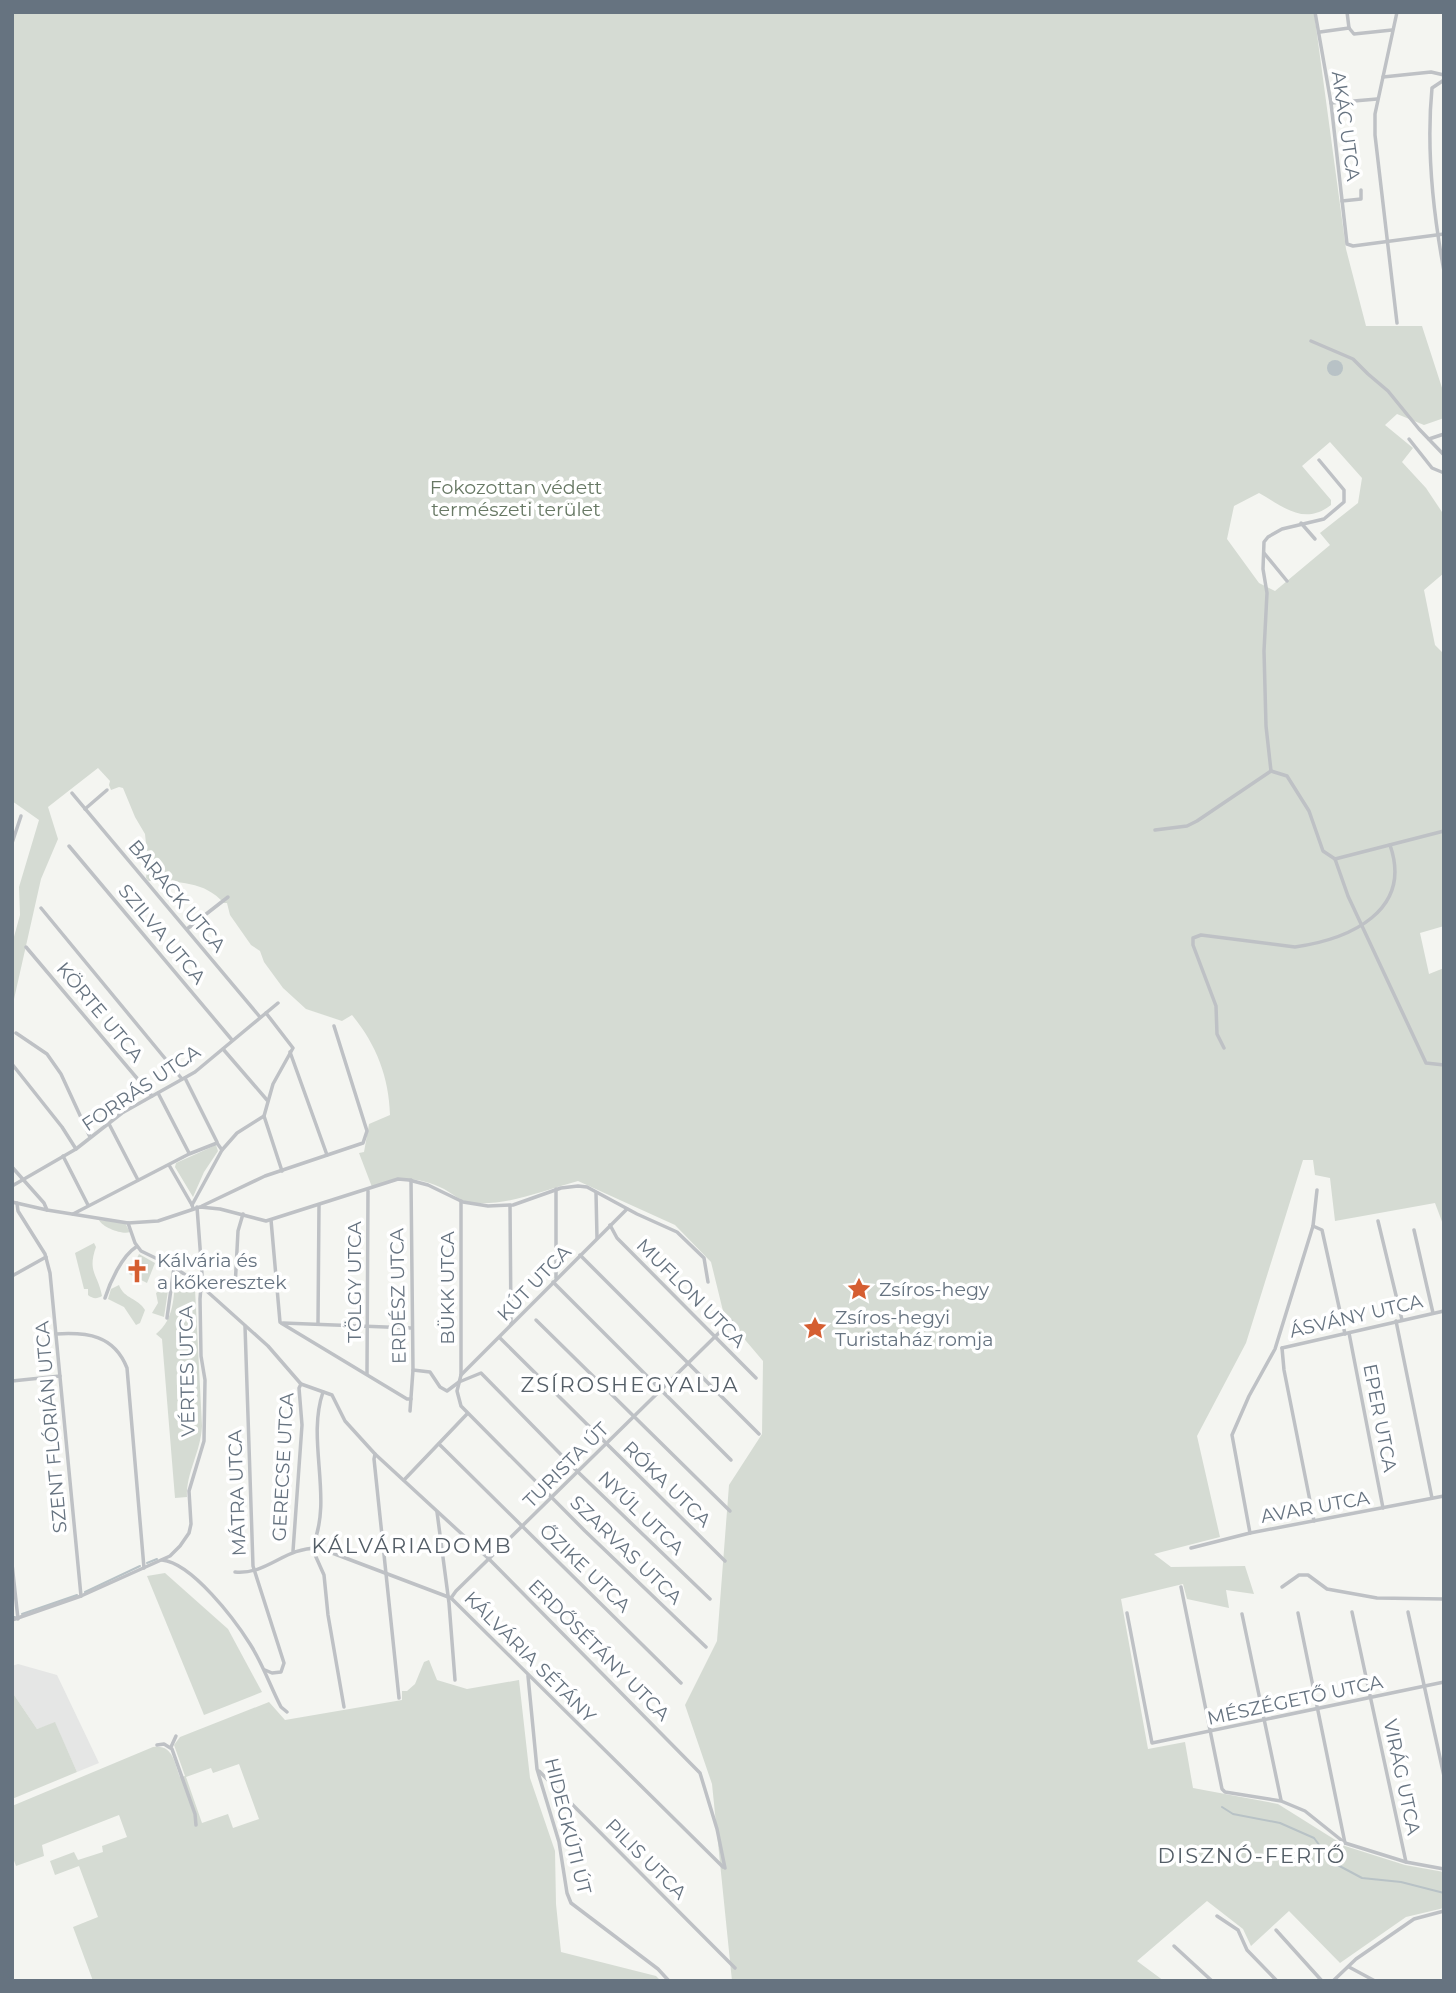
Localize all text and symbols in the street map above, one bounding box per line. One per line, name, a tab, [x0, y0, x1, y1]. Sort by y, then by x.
street label: AKÁC UTCA	[1327, 70, 1365, 183]
park label: Fokozottan védett természeti terület	[430, 476, 603, 521]
street label: BARACK UTCA	[123, 835, 231, 957]
street label: SZILVA UTCA	[114, 879, 211, 989]
street label: KÖRTE UTCA	[52, 957, 149, 1067]
street label: FORRÁS UTCA	[77, 1040, 205, 1136]
street label: TÖLGY UTCA	[343, 1221, 366, 1343]
street label: ERDÉSZ UTCA	[385, 1227, 411, 1364]
street label: BÜKK UTCA	[436, 1231, 459, 1345]
street label: MUFLON UTCA	[632, 1234, 751, 1353]
street label: KÚT UTCA	[492, 1240, 576, 1326]
place label: Kálvária és a kőkeresztek	[157, 1249, 287, 1294]
church icon: Kálvária és a kőkeresztek	[123, 1257, 151, 1285]
place icon: Zsíros-hegy	[845, 1275, 873, 1303]
place label: Zsíros-hegy	[879, 1278, 990, 1301]
street label: ÁSVÁNY UTCA	[1287, 1289, 1425, 1343]
street label: VÉRTES UTCA	[174, 1305, 200, 1437]
place label: Zsíros-hegyi Turistaház romja	[835, 1306, 993, 1351]
place icon: Zsíros-hegyi Turistaház romja	[801, 1314, 829, 1342]
street label: SZENT FLÓRIÁN UTCA	[30, 1320, 72, 1534]
street label: EPER UTCA	[1358, 1362, 1402, 1474]
district label: ZSÍROSHEGYALJA	[520, 1372, 740, 1397]
street label: GERECSE UTCA	[268, 1392, 298, 1542]
street label: TURISTA ÚT	[519, 1417, 614, 1512]
street label: MÁTRA UTCA	[223, 1429, 251, 1557]
street label: RÓKA UTCA	[618, 1436, 716, 1532]
street label: NYÚL UTCA	[593, 1466, 689, 1560]
street label: AVAR UTCA	[1259, 1486, 1372, 1528]
street label: SZARVAS UTCA	[565, 1491, 687, 1609]
street label: ŐZIKE UTCA	[535, 1519, 635, 1617]
district label: KÁLVÁRIADOMB	[311, 1533, 513, 1558]
street label: ERDŐSÉTÁNY UTCA	[523, 1574, 675, 1726]
street label: KÁLVÁRIA SÉTÁNY	[459, 1586, 601, 1728]
street label: MÉSZÉGETŐ UTCA	[1205, 1670, 1385, 1730]
street label: VIRÁG UTCA	[1379, 1717, 1426, 1837]
street label: HIDEGKÚTI ÚT	[540, 1755, 596, 1897]
street label: PILIS UTCA	[601, 1814, 692, 1905]
district label: DISZNÓ-FERTŐ	[1158, 1843, 1346, 1868]

